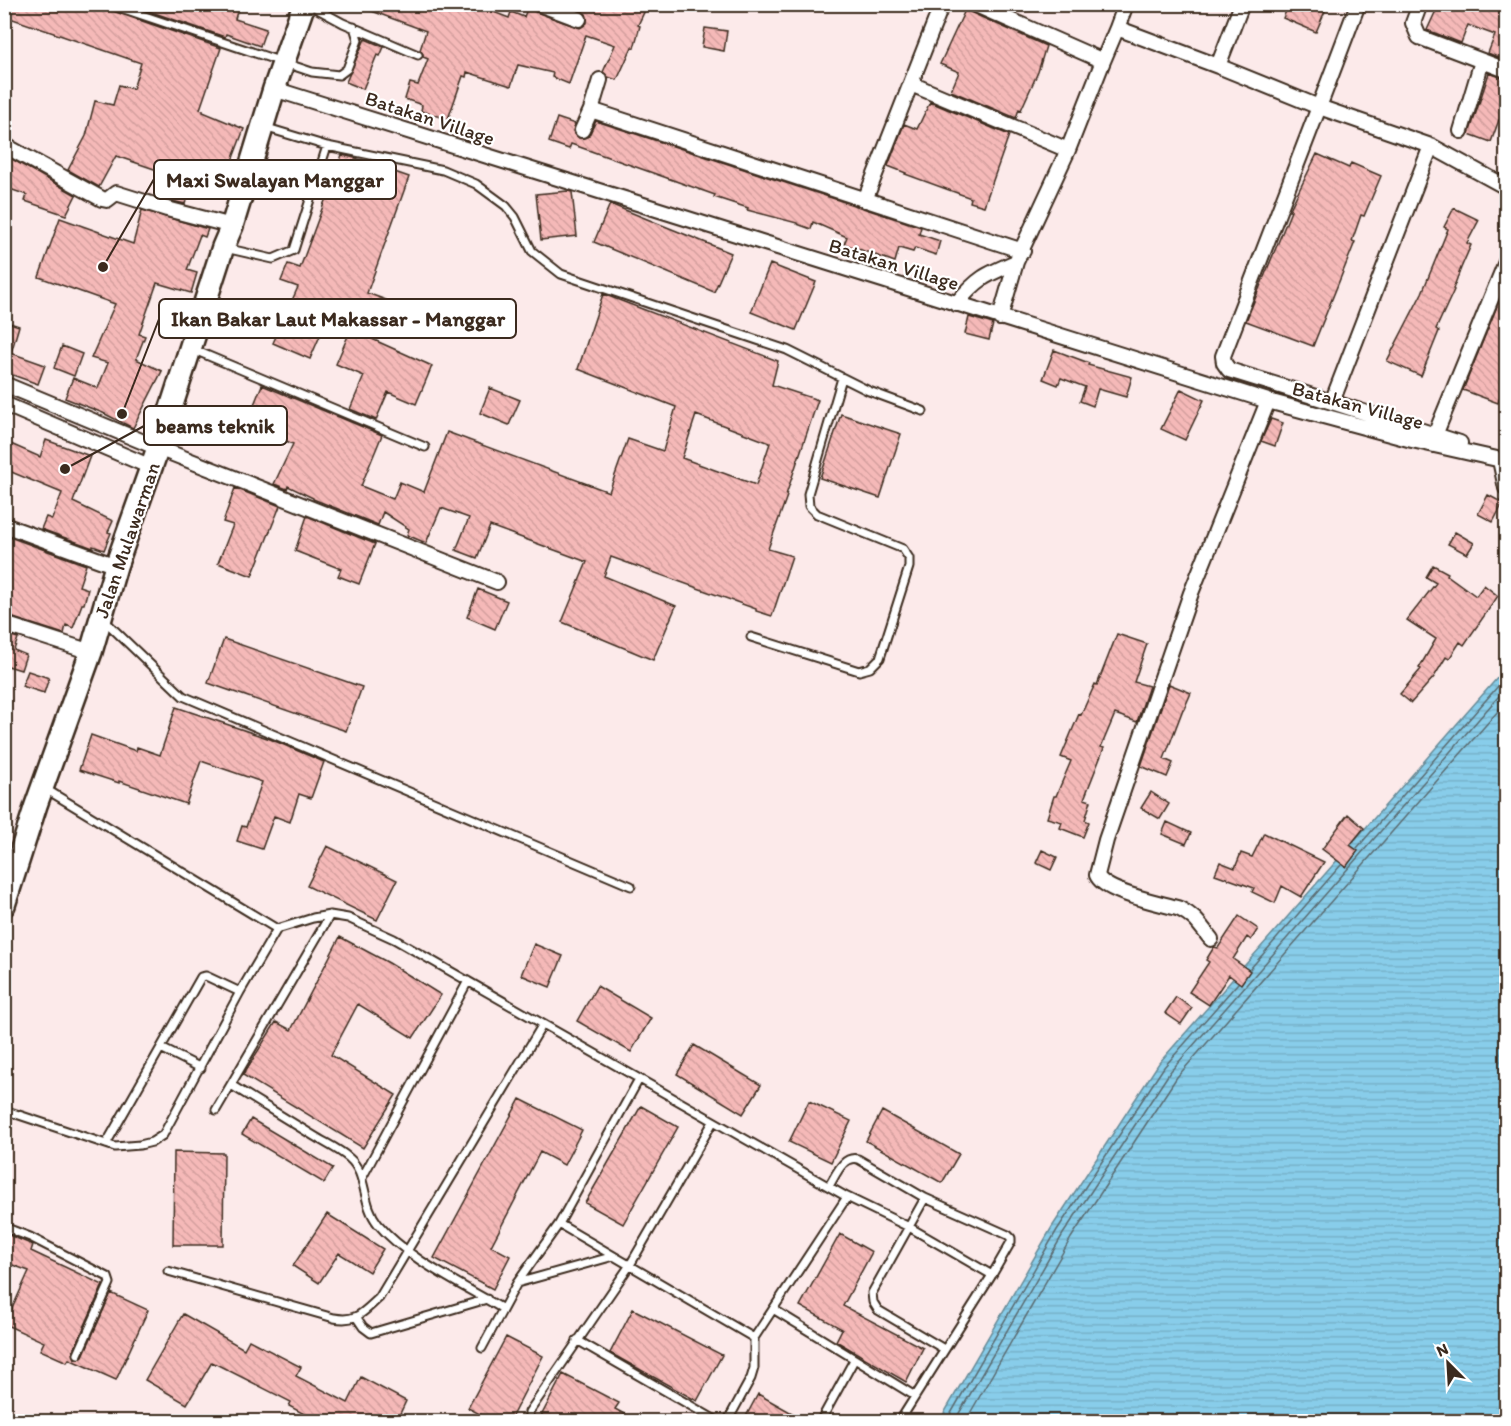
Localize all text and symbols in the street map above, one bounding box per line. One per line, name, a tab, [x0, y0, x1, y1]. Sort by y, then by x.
street label: Batakan Village	[362, 86, 498, 150]
callout: Maxi Swalayan Manggar	[154, 160, 396, 199]
text: Maxi Swalayan Manggar	[166, 167, 385, 193]
street label: Batakan Village	[826, 233, 962, 295]
callout: Ikan Bakar Laut Makassar - Manggar	[159, 299, 516, 338]
text: Ikan Bakar Laut Makassar - Manggar	[171, 306, 506, 332]
street label: Batakan Village	[1290, 376, 1426, 434]
callout: beams teknik	[144, 406, 287, 445]
text: beams teknik	[155, 413, 276, 438]
street label: Jalan Mulawarman	[89, 459, 165, 621]
north arrow	[1418, 1333, 1478, 1393]
text: N	[1433, 1339, 1451, 1361]

